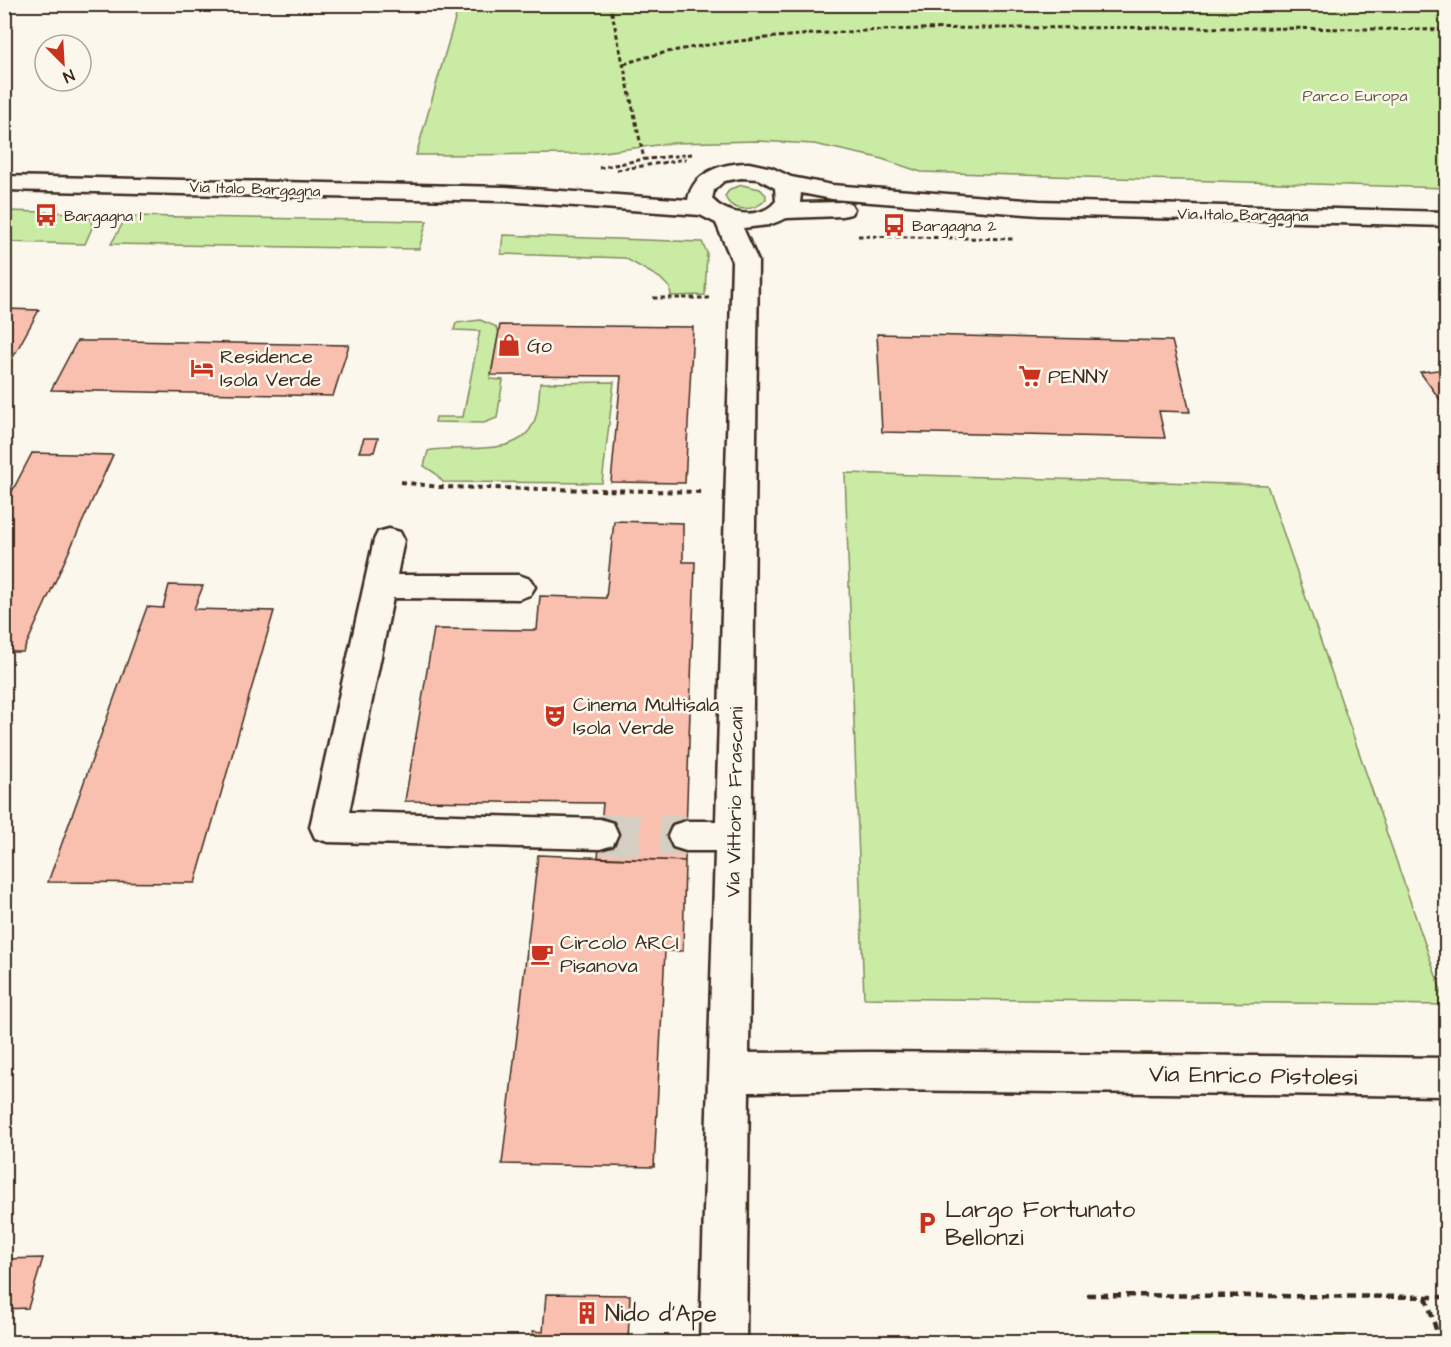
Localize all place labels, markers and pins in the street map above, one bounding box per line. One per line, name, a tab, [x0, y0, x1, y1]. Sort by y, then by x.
bus stop icon: Bargagna 1	[33, 202, 59, 228]
place label: Bargagna 1	[64, 205, 142, 228]
bus stop icon: Bargagna 2	[881, 212, 907, 238]
place label: Bargagna 2	[912, 215, 997, 238]
shop icon: Go	[496, 332, 522, 358]
place label: Go	[527, 332, 552, 360]
place label: Residence Isola Verde	[220, 343, 321, 394]
hotel icon: Residence Isola Verde	[189, 355, 215, 381]
supermarket icon: PENNY	[1017, 363, 1043, 389]
place label: PENNY	[1048, 363, 1109, 391]
place label: Cinema Multisala Isola Verde	[573, 691, 719, 742]
theatre icon: Cinema Multisala Isola Verde	[542, 703, 568, 729]
place label: Circolo ARCI Pisanova	[560, 929, 679, 980]
cafe icon: Circolo ARCI Pisanova	[529, 941, 555, 967]
place label: Largo Fortunato Bellonzi	[945, 1193, 1136, 1255]
parking icon: Largo Fortunato Bellonzi	[914, 1210, 940, 1236]
place label: Nido d'Ape	[605, 1297, 717, 1331]
building icon: Nido d'Ape	[574, 1300, 600, 1326]

